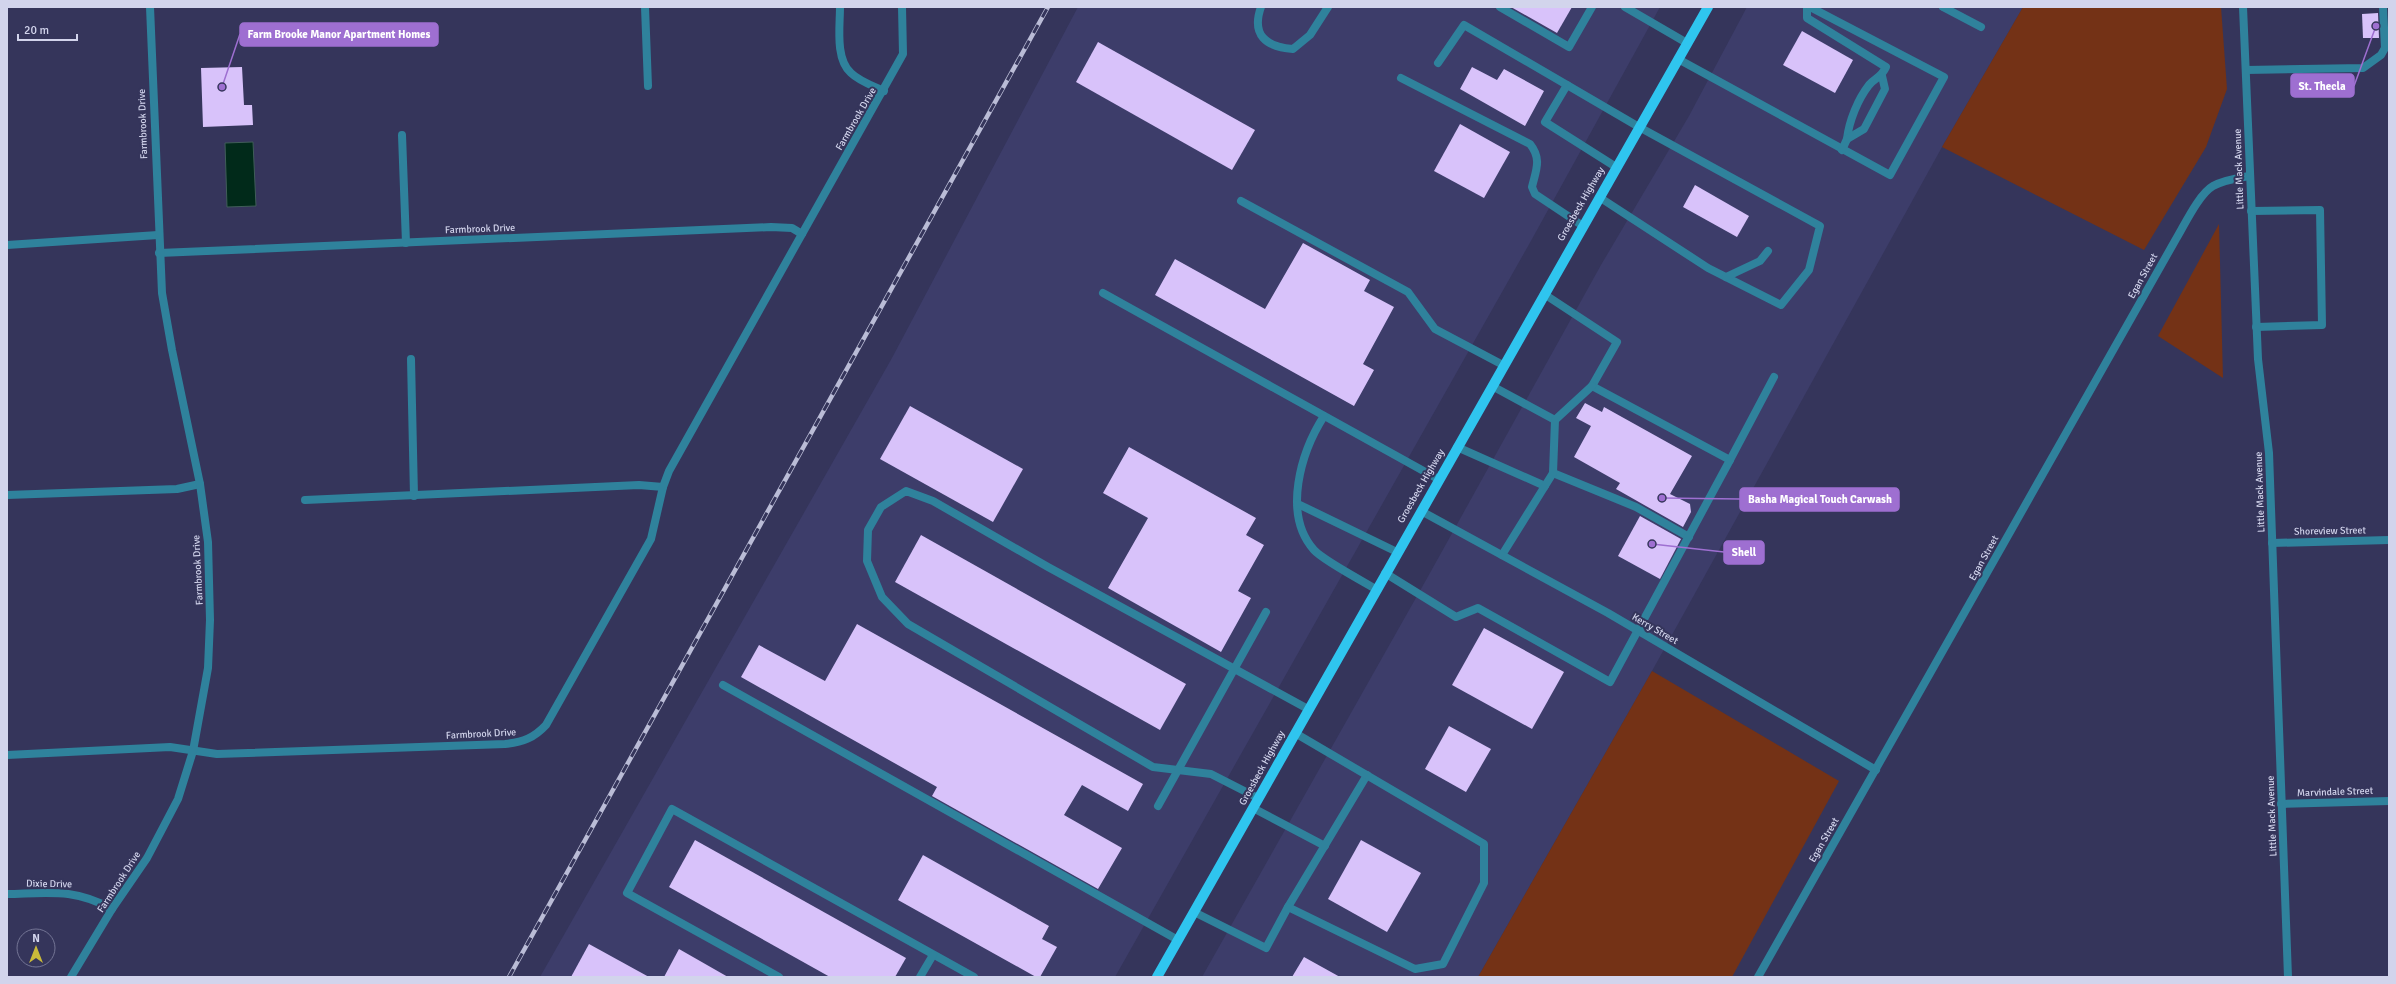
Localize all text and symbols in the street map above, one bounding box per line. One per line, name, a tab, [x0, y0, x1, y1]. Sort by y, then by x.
scale bar	[18, 16, 77, 42]
text: 20 m	[24, 23, 49, 38]
callout: Farm Brooke Manor Apartment Homes	[240, 23, 438, 46]
text: Farm Brooke Manor Apartment Homes	[248, 28, 431, 41]
callout: St. Thecla	[2291, 74, 2354, 97]
text: St. Thecla	[2298, 80, 2346, 93]
street label: Farmbrook Drive	[833, 86, 879, 152]
street label: Farmbrook Drive	[136, 89, 150, 159]
street label: Little Mack Avenue	[2232, 128, 2246, 210]
street label: Groesbeck Highway	[1555, 165, 1607, 243]
street label: Farmbrook Drive	[445, 222, 515, 236]
street label: Egan Street	[2126, 251, 2161, 301]
street label: Groesbeck Highway	[1395, 447, 1447, 525]
street label: Little Mack Avenue	[2253, 451, 2267, 533]
callout: Basha Magical Touch Carwash	[1740, 488, 1899, 511]
text: Basha Magical Touch Carwash	[1748, 493, 1892, 506]
street label: Shoreview Street	[2294, 524, 2367, 538]
street label: Egan Street	[1967, 533, 2002, 583]
street label: Farmbrook Drive	[190, 535, 206, 605]
callout: Shell	[1724, 541, 1764, 564]
text: Shell	[1732, 546, 1757, 559]
street label: Kerry Street	[1630, 611, 1681, 647]
street label: Farmbrook Drive	[446, 726, 516, 742]
street label: Groesbeck Highway	[1237, 728, 1288, 807]
street label: Little Mack Avenue	[2265, 775, 2279, 857]
street label: Marvindale Street	[2297, 785, 2374, 799]
street label: Egan Street	[1806, 815, 1842, 864]
street label: Farmbrook Drive	[95, 849, 143, 915]
street label: Dixie Drive	[26, 878, 72, 890]
north arrow	[16, 928, 56, 968]
text: N	[32, 932, 40, 945]

